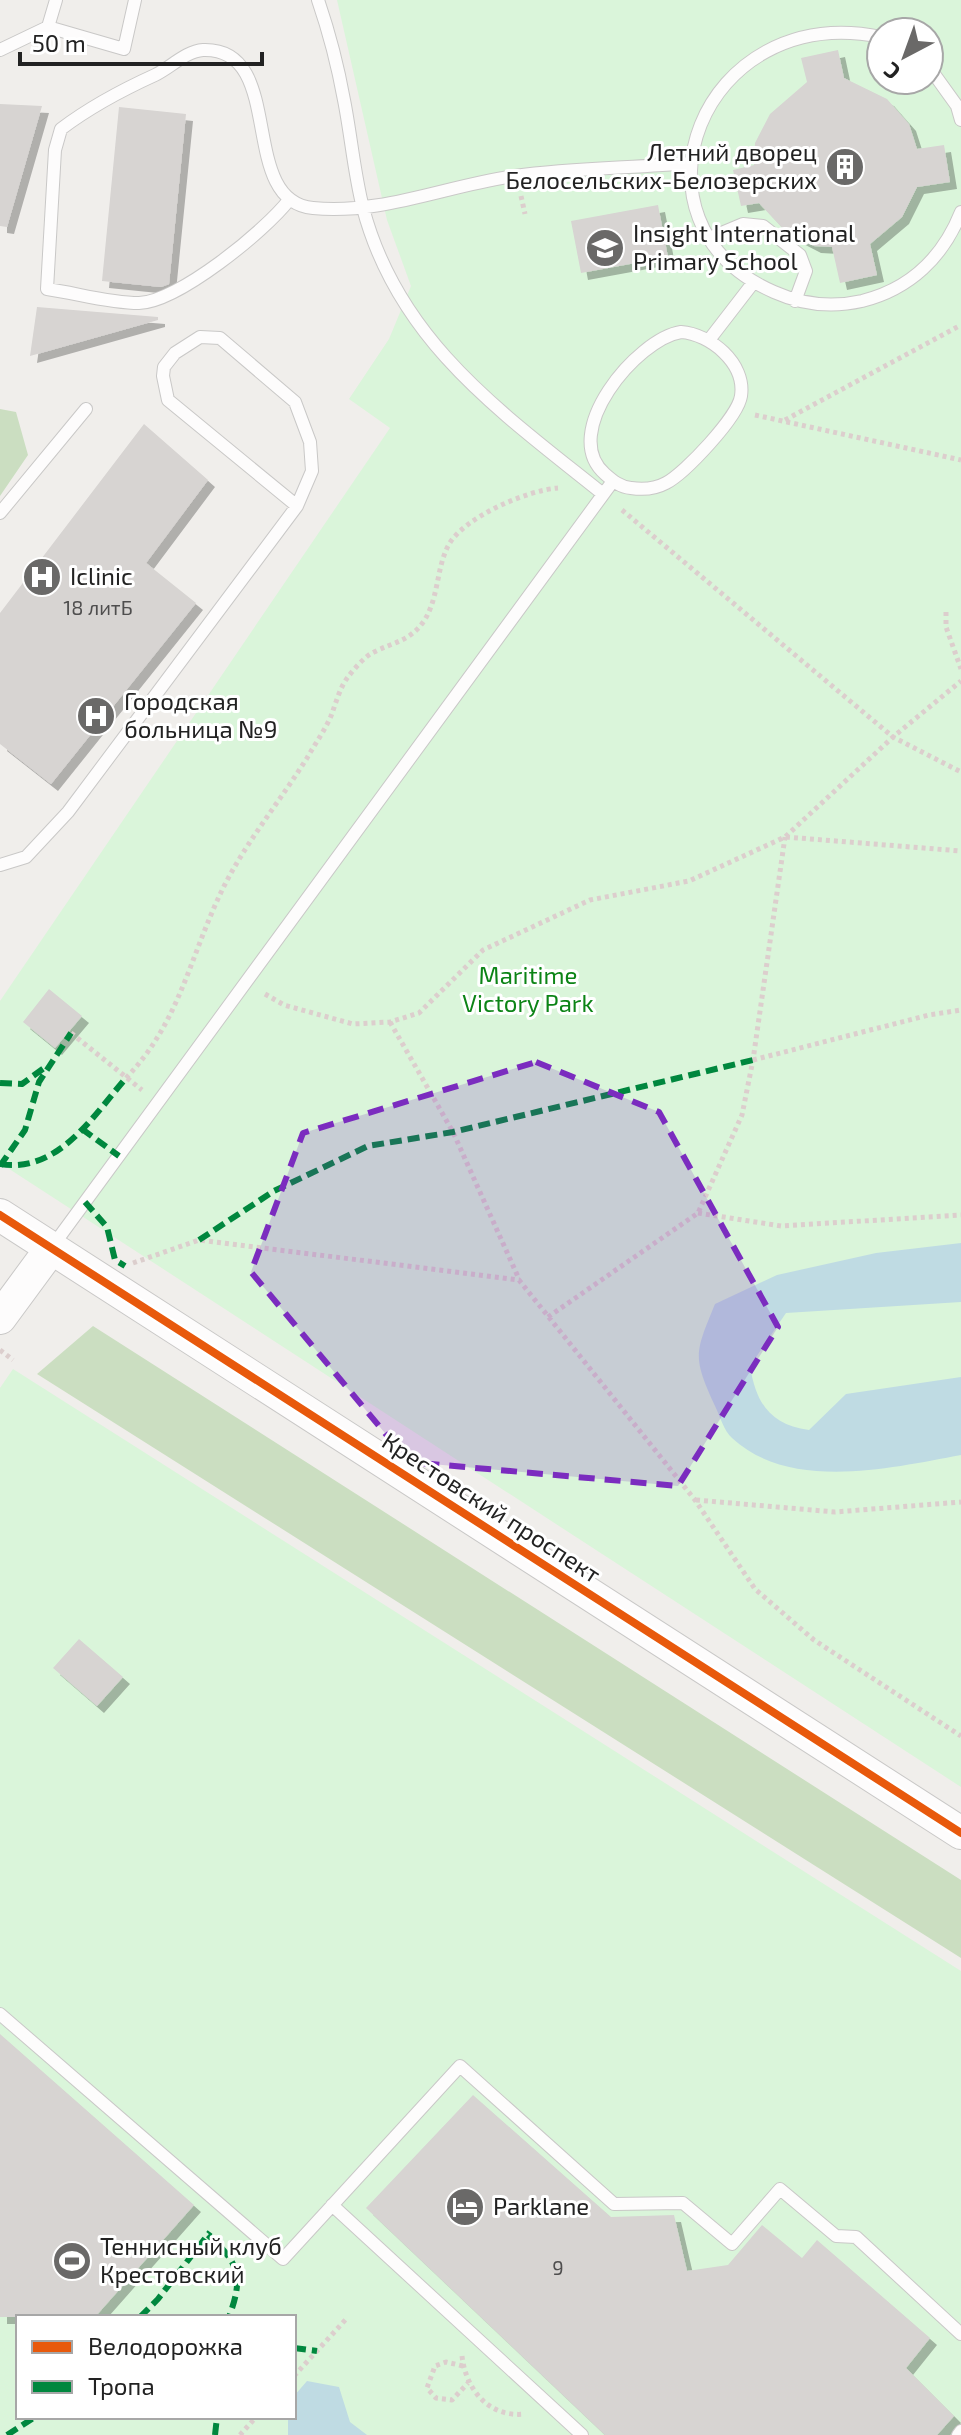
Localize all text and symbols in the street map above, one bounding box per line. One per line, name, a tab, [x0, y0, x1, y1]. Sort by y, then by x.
scale bar	[20, 16, 262, 66]
north arrow	[865, 16, 945, 96]
text: 50 m	[32, 28, 86, 57]
text: С	[878, 58, 905, 86]
place label: Летний дворец Белосельских-Белозерских	[505, 137, 817, 194]
building icon: Летний дворец Белосельских-Белозерских	[824, 146, 866, 188]
place label: Insight International Primary School	[633, 218, 855, 275]
school or university icon: Insight International Primary School	[584, 227, 626, 269]
hospital icon: Iclinic	[21, 556, 63, 598]
place label: Iclinic	[70, 561, 133, 590]
house number: 18 литБ	[63, 595, 133, 619]
place label: Городская больница №9	[124, 686, 277, 743]
hospital icon: Городская больница №9	[75, 695, 117, 737]
park label: Maritime Victory Park	[462, 960, 594, 1017]
street label: Крестовский проспект	[377, 1425, 607, 1588]
hotel icon: Parklane	[444, 2186, 486, 2228]
place label: Parklane	[493, 2191, 589, 2220]
place label: Теннисный клуб Крестовский	[100, 2231, 282, 2288]
sports icon: Теннисный клуб Крестовский	[51, 2240, 93, 2282]
house number: 9	[552, 2255, 564, 2279]
legend	[16, 2315, 296, 2419]
text: Велодорожка	[88, 2331, 243, 2360]
text: Тропа	[88, 2371, 155, 2400]

